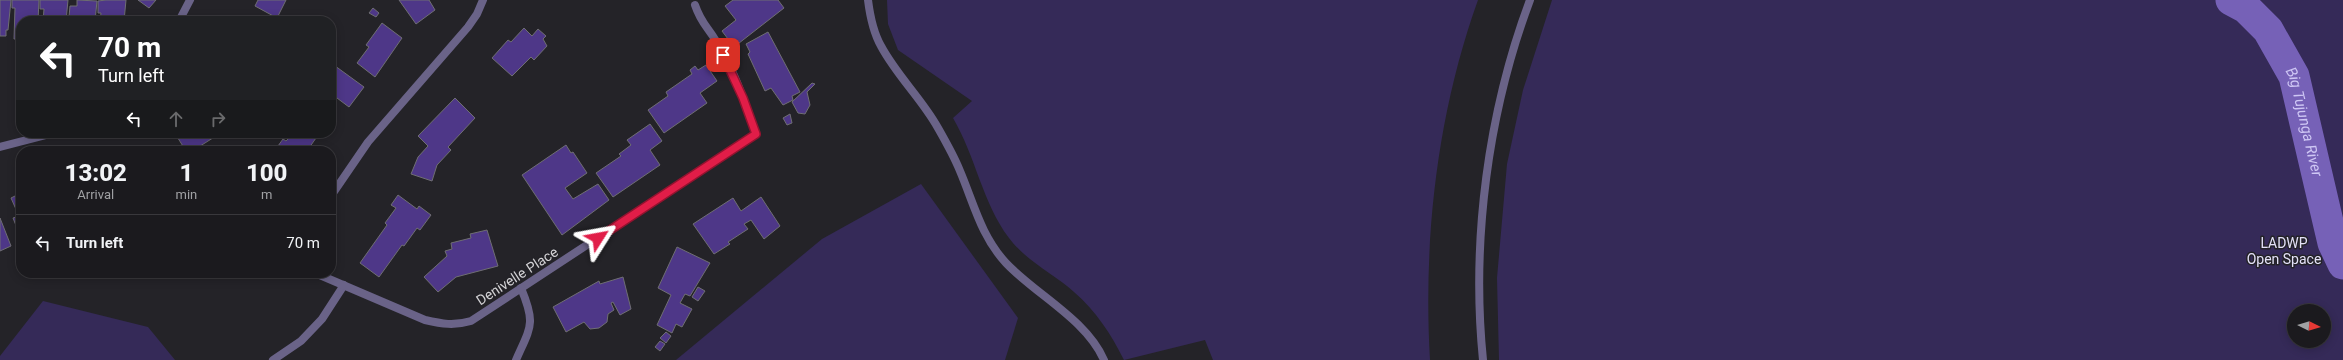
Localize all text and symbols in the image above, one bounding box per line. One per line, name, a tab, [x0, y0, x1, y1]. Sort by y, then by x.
text: 70 m	[98, 31, 161, 64]
icon: left	[32, 32, 84, 84]
pin	[706, 38, 740, 72]
icon: arrive	[712, 44, 734, 66]
water label: Big Tujunga River	[2282, 64, 2326, 179]
text: Turn left	[98, 65, 164, 86]
icon: left	[123, 108, 145, 130]
icon: ahead	[165, 108, 187, 130]
icon: right	[207, 108, 229, 130]
text: 13:02	[65, 159, 127, 187]
text: 1	[179, 159, 193, 187]
text: 100	[246, 159, 287, 187]
text: Arrival	[77, 187, 114, 202]
text: min	[176, 187, 197, 202]
text: m	[261, 187, 272, 202]
position arrow	[577, 217, 619, 259]
icon: left	[32, 232, 54, 254]
text: Turn left	[66, 234, 123, 252]
text: 70 m	[286, 234, 320, 252]
park label: LADWP Open Space	[2247, 235, 2321, 267]
street label: Denivelle Place	[473, 244, 561, 308]
north arrow	[2287, 304, 2331, 348]
map controls	[2287, 304, 2331, 348]

